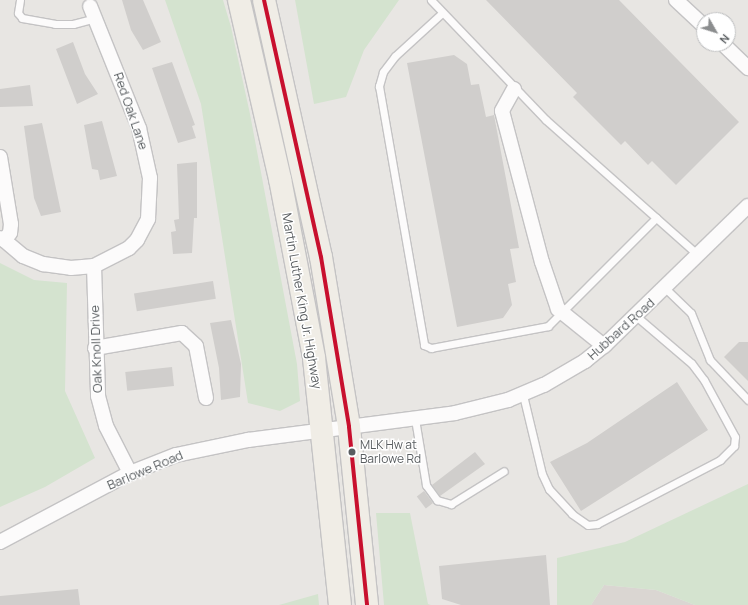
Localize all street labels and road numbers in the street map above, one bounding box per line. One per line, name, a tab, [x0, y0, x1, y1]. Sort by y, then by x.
street label: Red Oak Lane	[110, 70, 152, 152]
street label: Martin Luther King Jr. Highway	[279, 212, 325, 390]
street label: Hubbard Road	[584, 295, 658, 363]
street label: Oak Knoll Drive	[87, 305, 105, 393]
street label: Barlowe Road	[105, 447, 185, 493]

